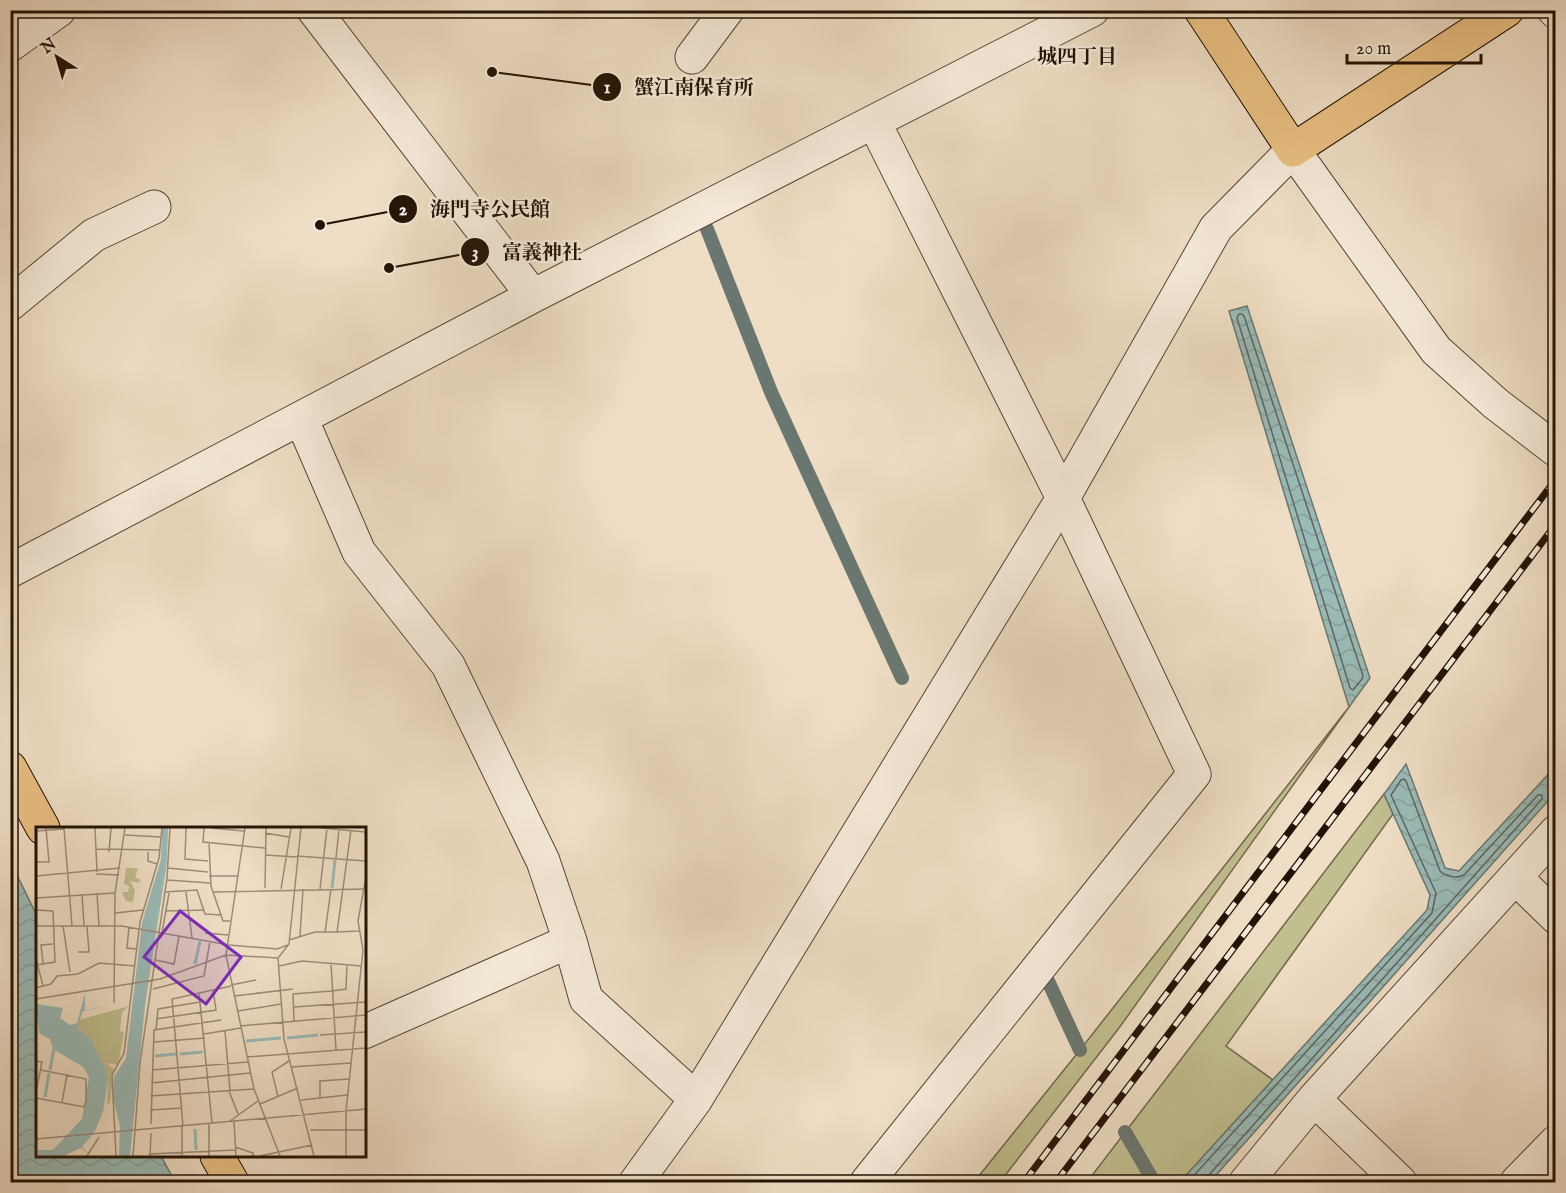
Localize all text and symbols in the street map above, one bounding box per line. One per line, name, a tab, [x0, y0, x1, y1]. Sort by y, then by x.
north arrow	[27, 27, 87, 87]
scale bar	[1347, 27, 1480, 65]
text: N	[37, 34, 61, 59]
text: 20 m	[1356, 38, 1391, 61]
district label: 城四丁目	[1037, 45, 1117, 70]
callout: 蟹江南保育所	[592, 68, 766, 106]
text: 蟹江南保育所	[634, 76, 754, 101]
text: 1	[604, 77, 611, 100]
callout: 海門寺公民館	[388, 190, 562, 228]
text: 海門寺公民館	[430, 198, 550, 223]
text: 2	[399, 199, 408, 222]
callout: 富義神社	[460, 233, 594, 271]
text: 富義神社	[502, 241, 582, 266]
text: 3	[472, 242, 478, 265]
inset map	[36, 827, 366, 1157]

